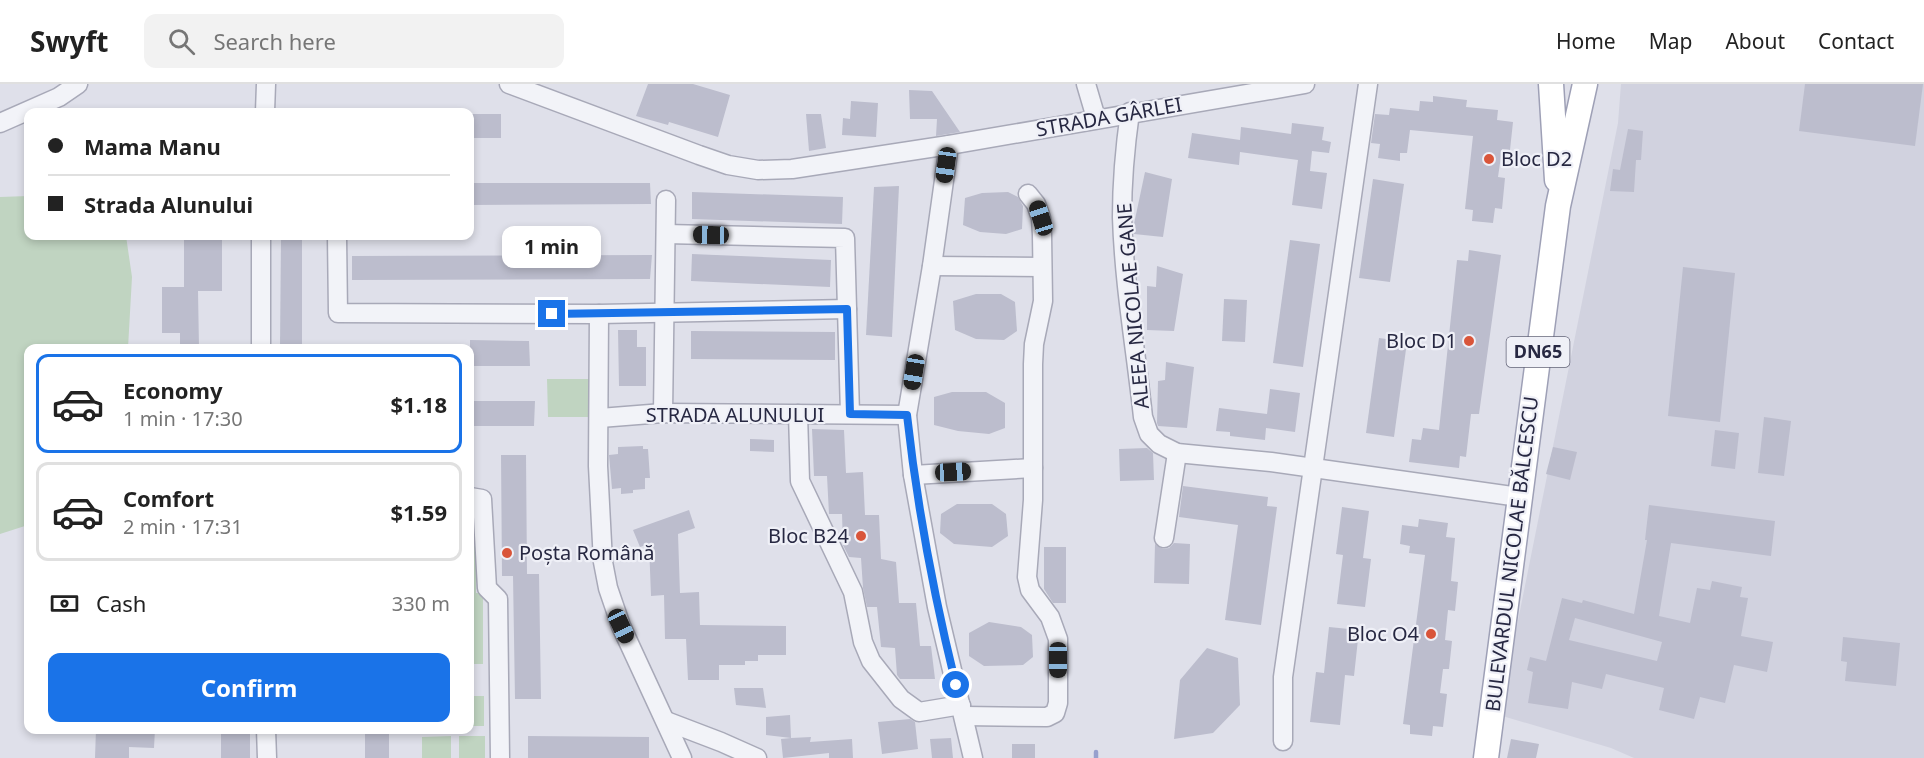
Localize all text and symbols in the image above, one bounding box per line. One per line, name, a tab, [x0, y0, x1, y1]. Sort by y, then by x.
search box	[144, 14, 564, 68]
text: Swyft	[30, 22, 108, 60]
icon: search	[165, 25, 198, 58]
text: Search here	[213, 26, 336, 56]
text: Home	[1556, 27, 1616, 55]
text: Map	[1649, 27, 1692, 55]
text: About	[1725, 27, 1785, 55]
text: Contact	[1818, 27, 1894, 55]
street label: STRADA GÂRLEI	[1034, 90, 1184, 143]
text: Mama Manu	[84, 131, 221, 161]
place label: Bloc D2	[1501, 145, 1572, 172]
car	[935, 146, 957, 184]
marker: Bloc D2	[1482, 152, 1496, 166]
text: Strada Alunului	[84, 189, 253, 219]
car	[1027, 198, 1055, 238]
street label: ALEEA NICOLAE GANE	[1110, 202, 1155, 410]
car	[693, 226, 729, 244]
callout: 1 min	[502, 227, 602, 269]
text: 1 min	[524, 233, 579, 260]
route end	[538, 300, 565, 327]
place label: Bloc D1	[1386, 327, 1457, 354]
marker: Bloc D1	[1462, 334, 1476, 348]
road number: DN65	[1506, 337, 1570, 367]
car	[902, 353, 926, 391]
text: Economy	[123, 375, 222, 405]
icon: car	[51, 377, 105, 431]
text: $1.18	[390, 389, 447, 419]
street label: BULEVARDUL NICOLAE BĂLCESCU	[1479, 395, 1544, 713]
street label: STRADA ALUNULUI	[646, 401, 824, 428]
text: 1 min · 17:30	[123, 405, 243, 432]
car	[935, 462, 971, 482]
text: Comfort	[123, 483, 214, 513]
icon: car	[51, 485, 105, 539]
text: $1.59	[390, 497, 447, 527]
text: 2 min · 17:31	[123, 513, 243, 540]
place label: Bloc B24	[768, 522, 850, 549]
marker: Bloc B24	[854, 529, 868, 543]
place label: Poșta Română	[519, 539, 654, 566]
marker: Poșta Română	[500, 546, 514, 560]
icon: cash	[48, 587, 81, 620]
text: Cash	[96, 588, 146, 618]
text: 330 m	[392, 590, 450, 617]
car	[605, 606, 637, 646]
place label: Bloc O4	[1347, 620, 1420, 647]
marker: Bloc O4	[1424, 627, 1438, 641]
car	[1049, 642, 1067, 678]
button: Confirm	[48, 653, 450, 722]
route start	[942, 671, 969, 698]

